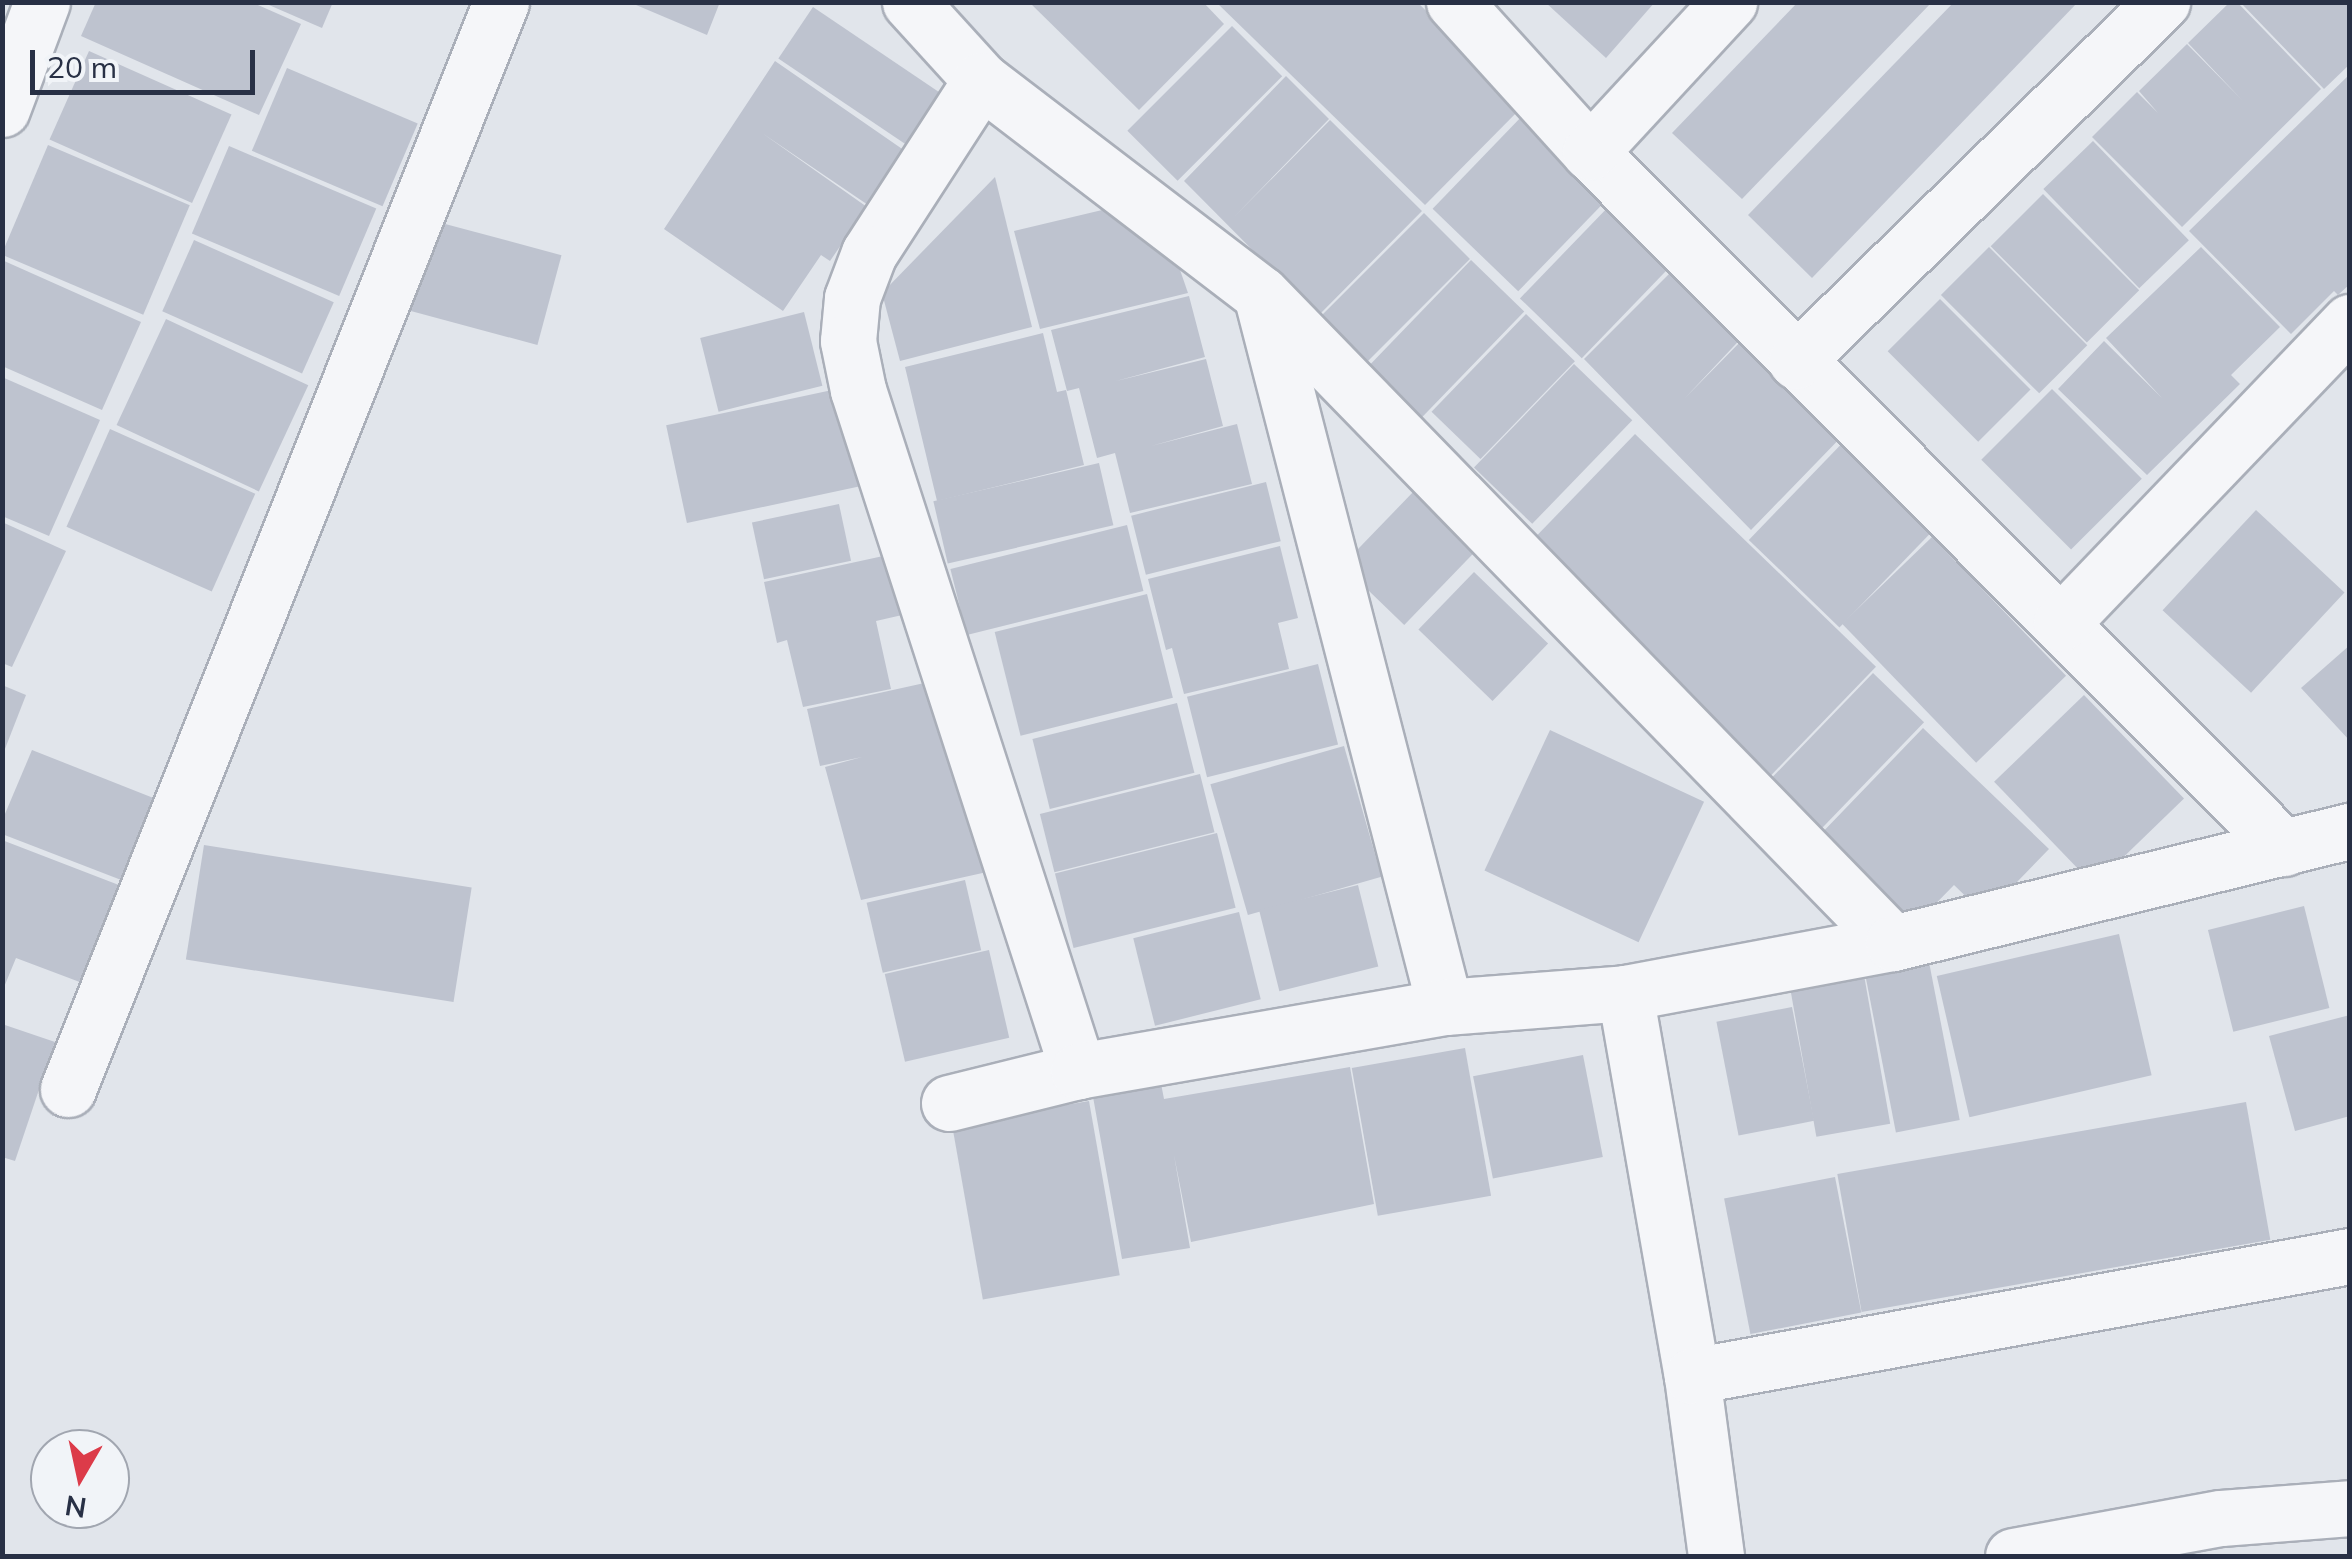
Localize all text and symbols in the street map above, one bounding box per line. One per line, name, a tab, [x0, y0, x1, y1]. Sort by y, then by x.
scale bar	[35, 30, 260, 92]
text: 20 m	[47, 48, 117, 86]
north arrow	[30, 1429, 130, 1529]
text: N	[62, 1488, 89, 1526]

